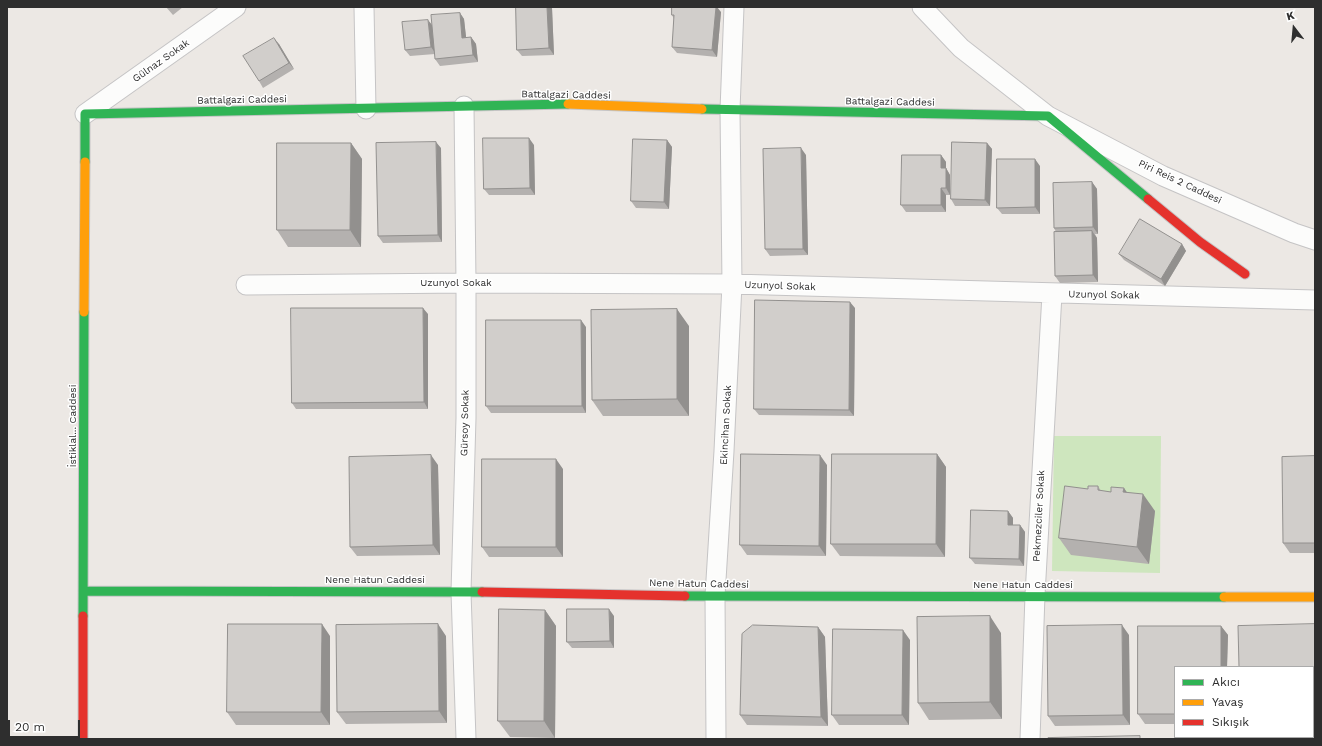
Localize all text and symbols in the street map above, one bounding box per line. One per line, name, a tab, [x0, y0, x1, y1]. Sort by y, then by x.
north arrow	[1274, 8, 1314, 48]
text: K	[1285, 9, 1296, 23]
street label: Gülnaz Sokak	[130, 37, 192, 85]
street label: Battalgazi Caddesi	[521, 88, 611, 102]
street label: Battalgazi Caddesi	[197, 93, 287, 107]
street label: Battalgazi Caddesi	[845, 95, 935, 109]
street label: Piri Reis 2 Caddesi	[1136, 157, 1224, 207]
street label: Uzunyol Sokak	[420, 277, 492, 289]
street label: Uzunyol Sokak	[744, 279, 816, 293]
street label: Uzunyol Sokak	[1068, 288, 1140, 302]
street label: İstiklal... Caddesi	[67, 385, 79, 467]
street label: Ekincihan Sokak	[718, 385, 734, 465]
street label: Gürsoy Sokak	[458, 390, 472, 456]
street label: Pekmezciler Sokak	[1031, 470, 1047, 562]
street label: Nene Hatun Caddesi	[325, 574, 425, 586]
street label: Nene Hatun Caddesi	[649, 577, 749, 591]
street label: Nene Hatun Caddesi	[973, 579, 1073, 591]
legend	[1174, 666, 1314, 738]
text: Akıcı	[1212, 675, 1240, 689]
text: Yavaş	[1212, 695, 1244, 709]
scale bar	[10, 712, 82, 738]
text: Sıkışık	[1212, 715, 1249, 729]
text: 20 m	[15, 720, 45, 734]

